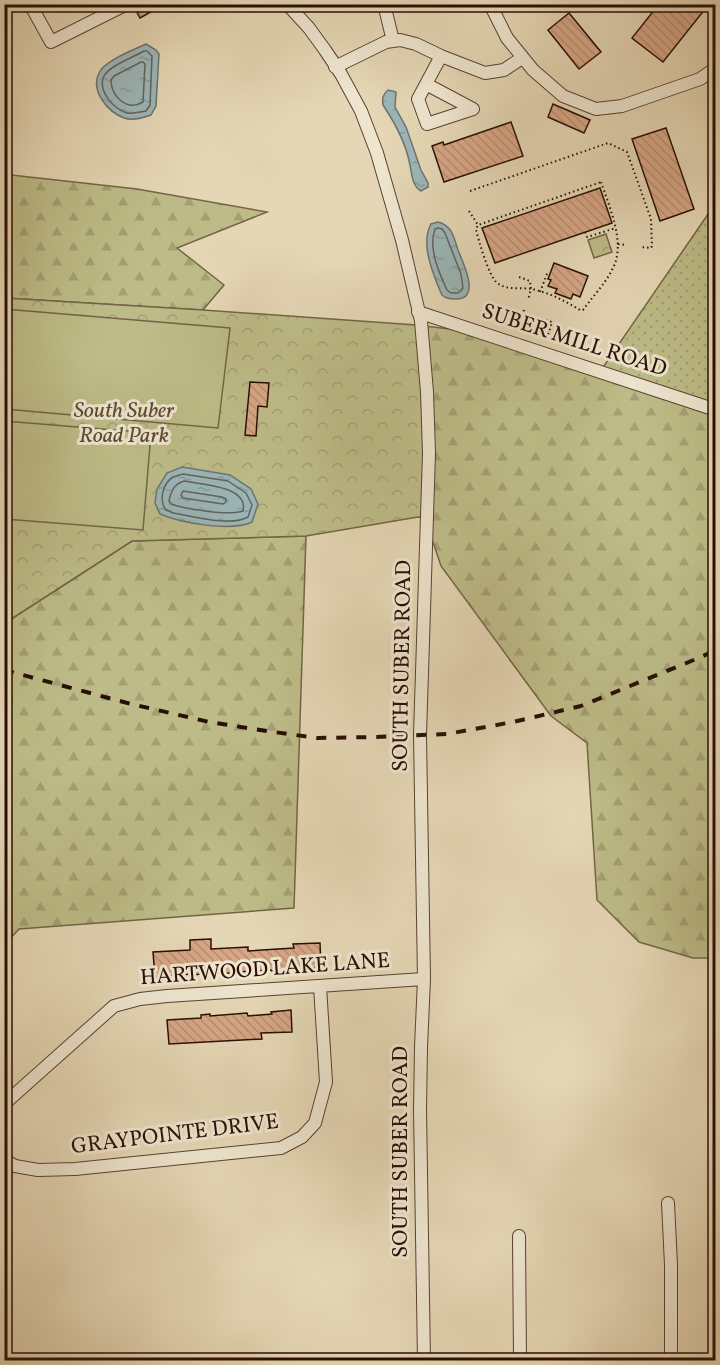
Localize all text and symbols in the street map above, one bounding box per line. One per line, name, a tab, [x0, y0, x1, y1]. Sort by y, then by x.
street label: SUBER MILL ROAD	[477, 296, 671, 386]
park label: South Suber Road Park	[74, 396, 175, 452]
street label: SOUTH SUBER ROAD	[386, 560, 420, 772]
street label: HARTWOOD LAKE LANE	[139, 946, 391, 994]
street label: SOUTH SUBER ROAD	[386, 1046, 417, 1258]
street label: GRAYPOINTE DRIVE	[69, 1107, 281, 1163]

